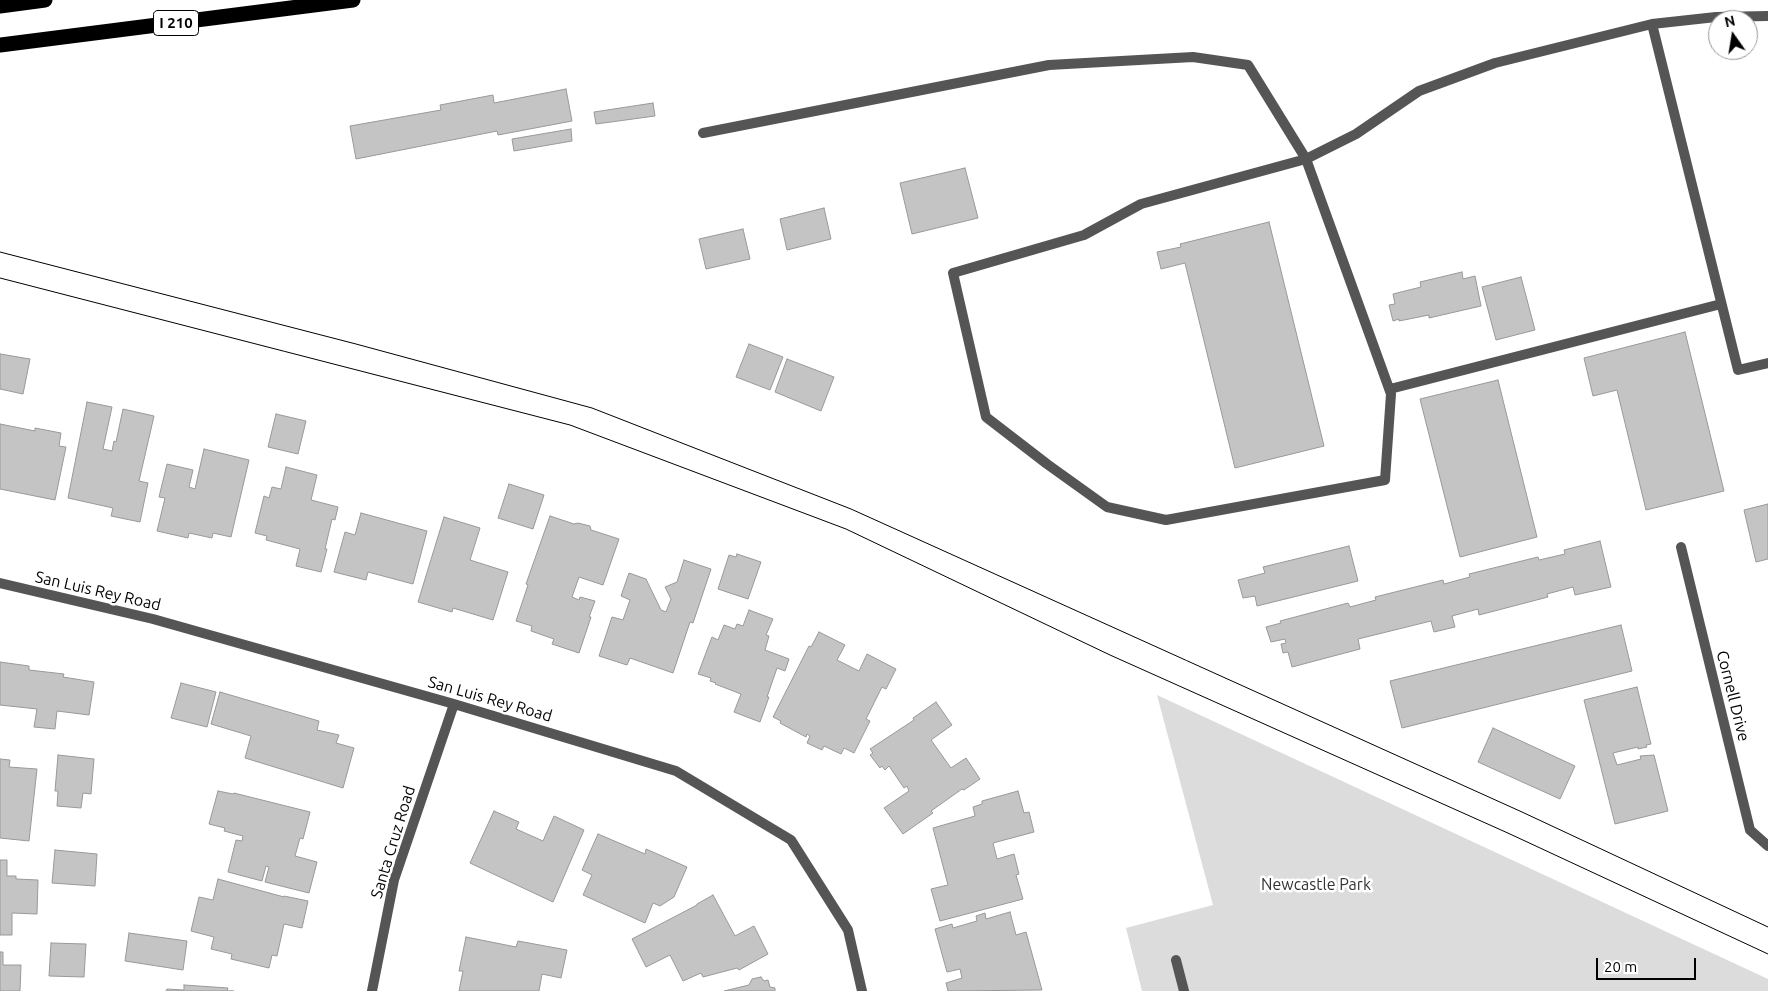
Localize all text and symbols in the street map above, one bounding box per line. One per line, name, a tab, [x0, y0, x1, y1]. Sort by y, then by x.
road number: I 210	[154, 10, 198, 36]
north arrow	[1708, 10, 1758, 60]
text: N	[1723, 12, 1737, 30]
street label: San Luis Rey Road	[33, 567, 163, 615]
street label: Cornell Drive	[1712, 649, 1754, 743]
street label: San Luis Rey Road	[426, 672, 554, 726]
street label: Santa Cruz Road	[367, 783, 419, 901]
park label: Newcastle Park	[1261, 875, 1371, 895]
scale bar	[1598, 948, 1698, 980]
text: 20 m	[1604, 958, 1637, 975]

